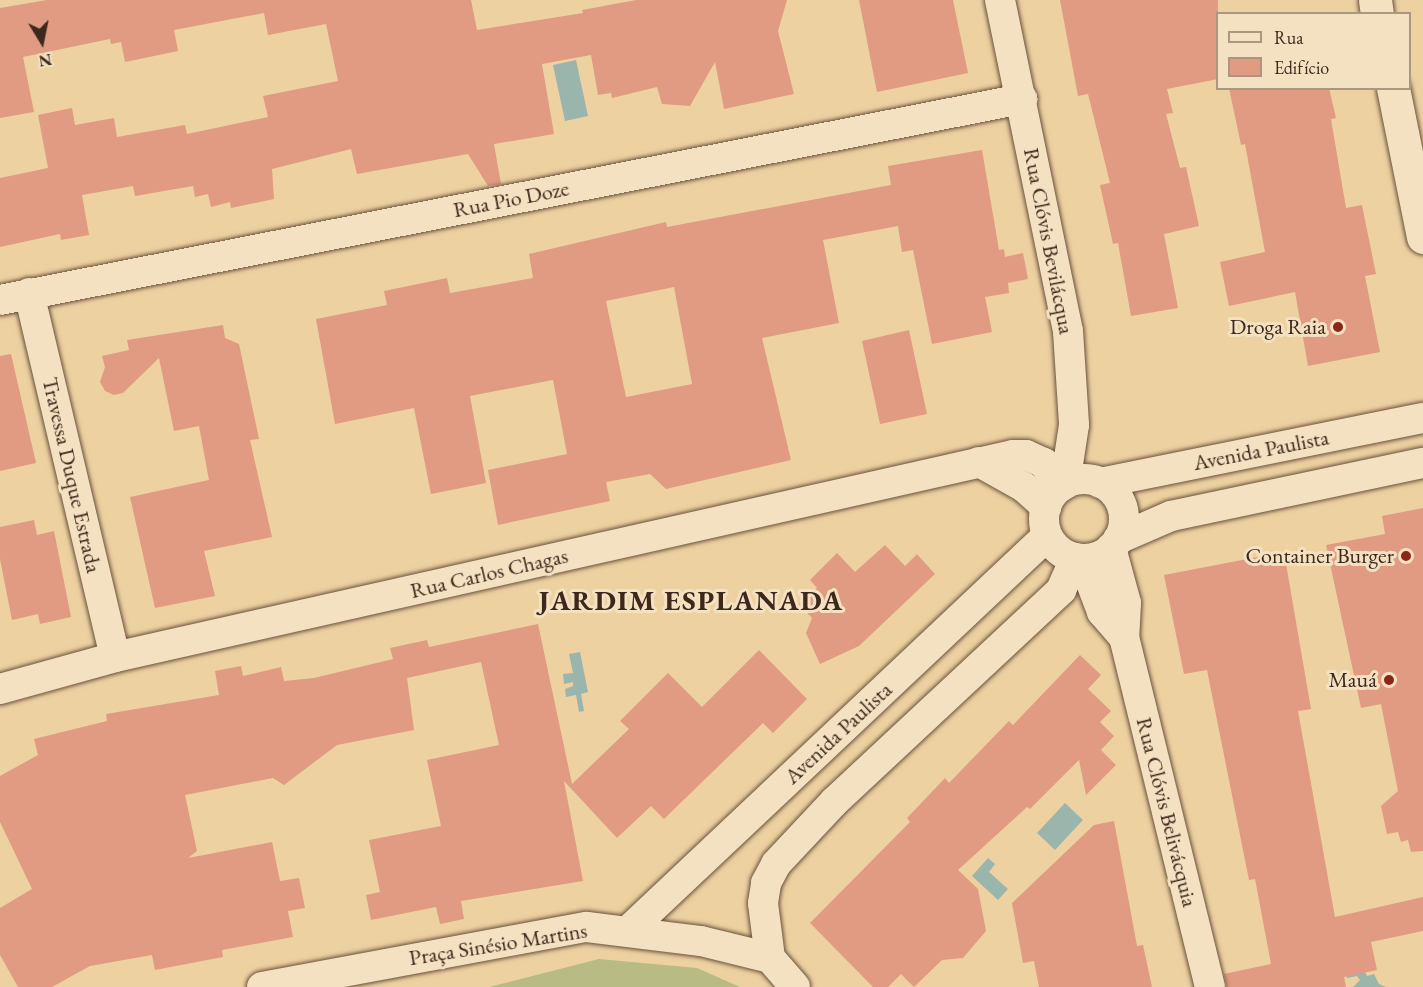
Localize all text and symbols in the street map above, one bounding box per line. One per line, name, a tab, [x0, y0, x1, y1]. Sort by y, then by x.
north arrow	[12, 12, 72, 72]
legend	[1216, 12, 1411, 90]
text: Rua	[1274, 26, 1304, 49]
text: N	[37, 49, 53, 72]
text: Edifício	[1274, 56, 1329, 79]
street label: Rua Clóvis Bevilácqua	[1018, 146, 1080, 336]
street label: Rua Pio Doze	[451, 175, 571, 223]
place label: Droga Raia	[1230, 314, 1326, 340]
marker: Droga Raia	[1331, 320, 1345, 334]
street label: Travessa Duque Estrada	[37, 375, 107, 575]
street label: Avenida Paulista	[1191, 424, 1331, 476]
street label: Rua Carlos Chagas	[408, 542, 570, 604]
place label: Container Burger	[1246, 543, 1394, 569]
marker: Container Burger	[1399, 549, 1413, 563]
district label: JARDIM ESPLANADA	[538, 583, 844, 617]
place label: Mauá	[1328, 667, 1377, 693]
marker: Mauá	[1382, 673, 1396, 687]
street label: Avenida Paulista	[779, 676, 897, 790]
street label: Rua Clóvis Belivácquia	[1131, 714, 1203, 910]
street label: Praça Sinésio Martins	[407, 917, 589, 971]

